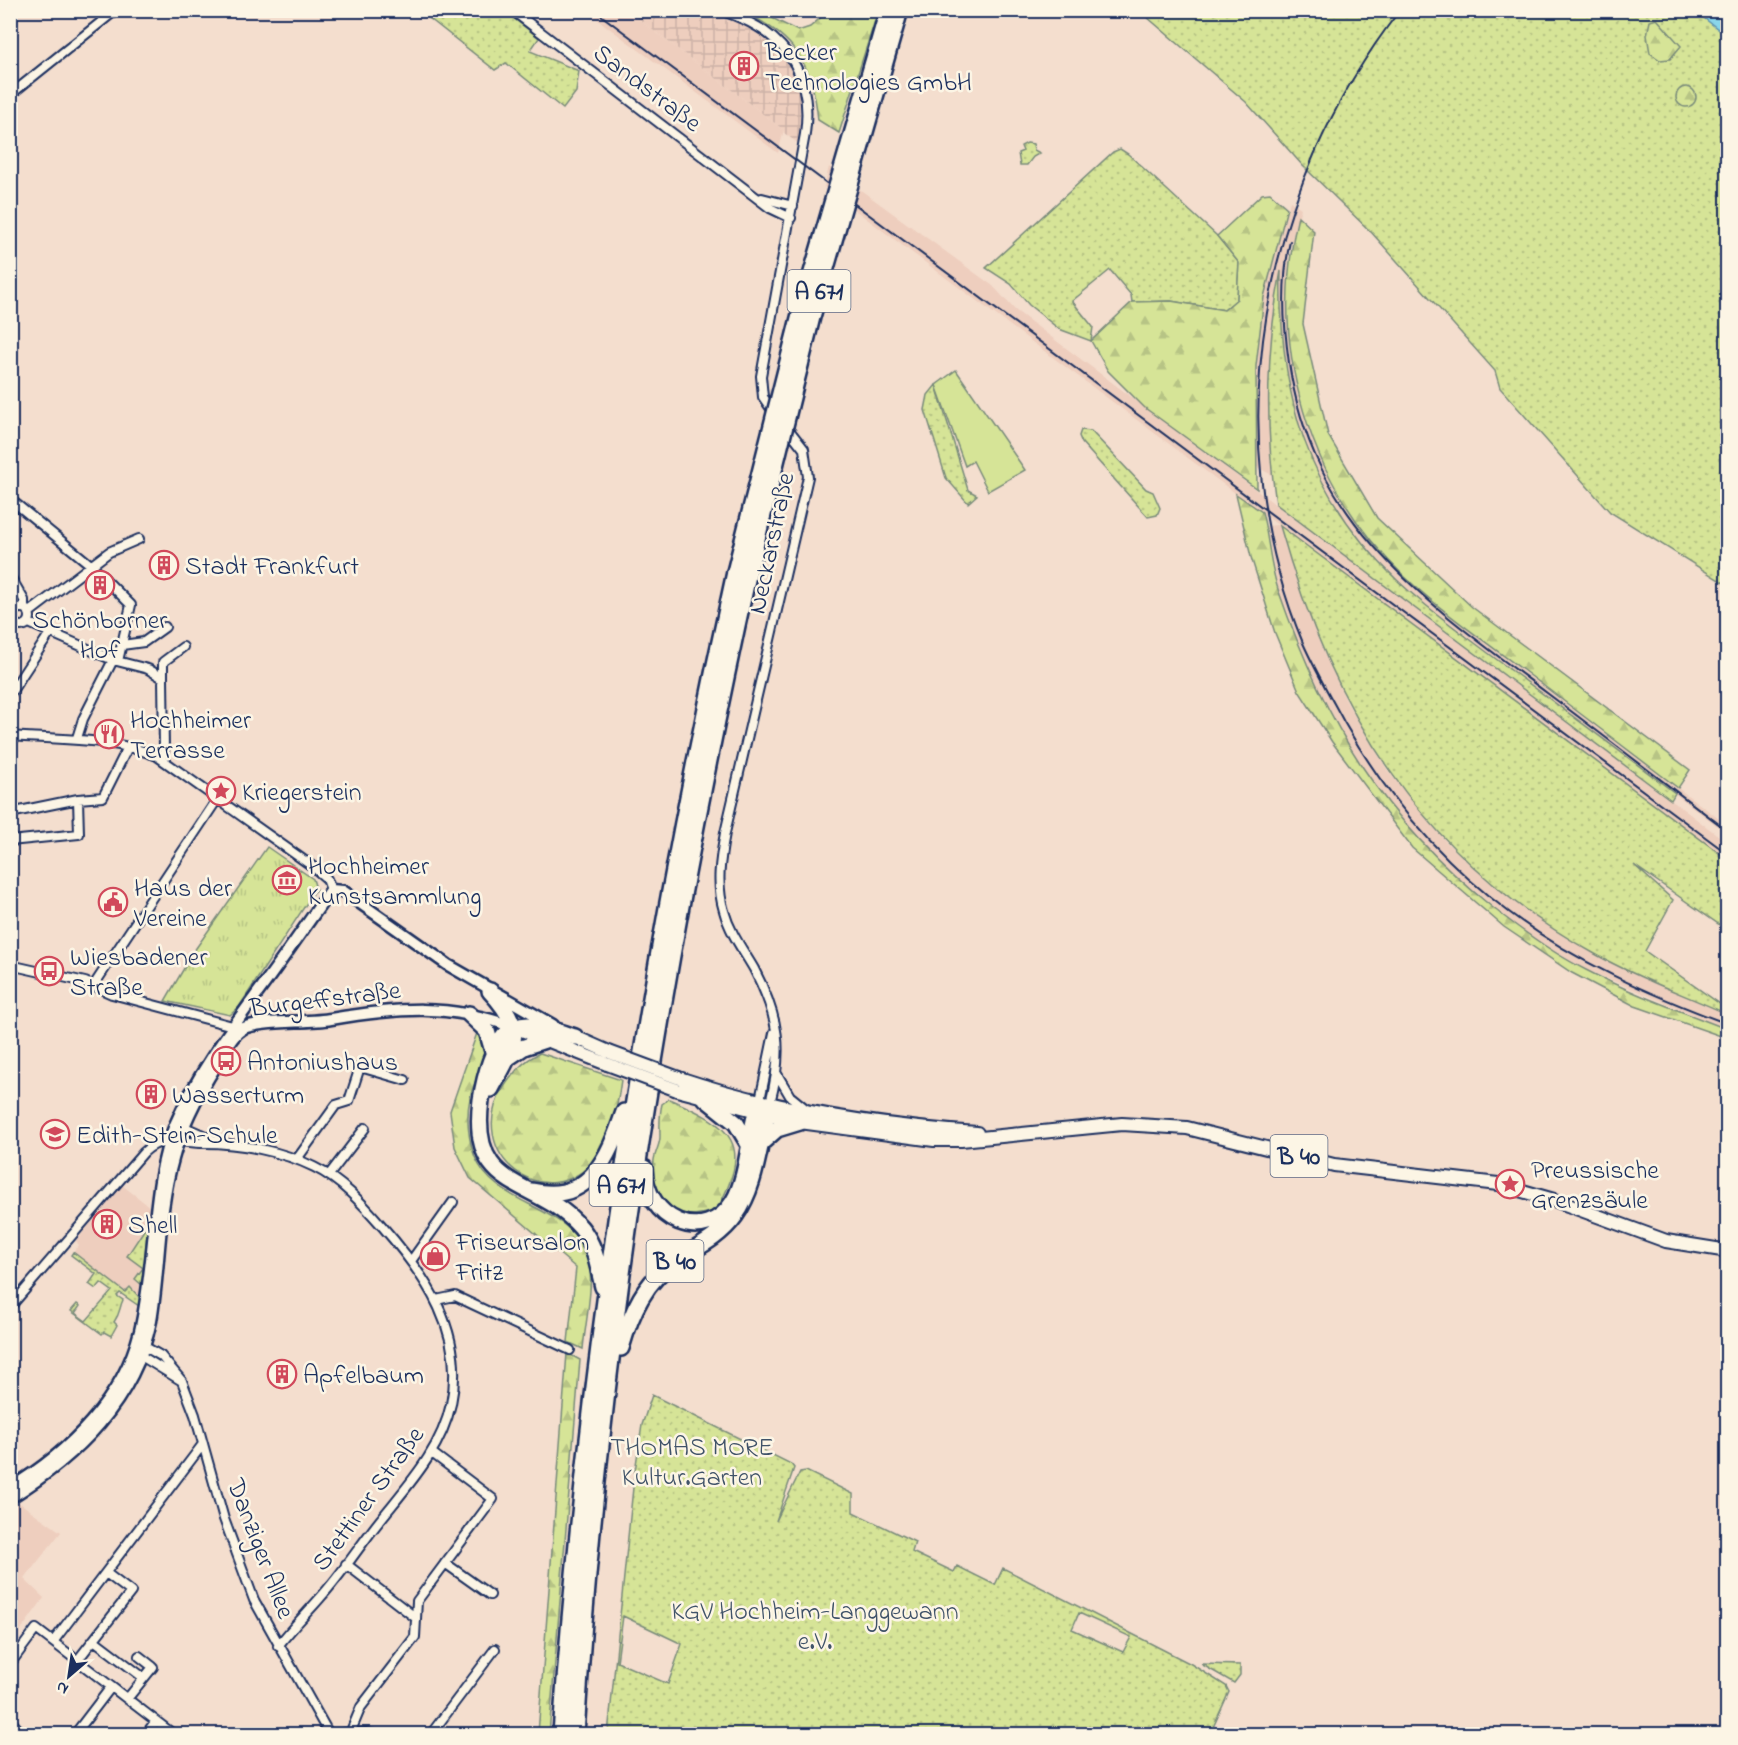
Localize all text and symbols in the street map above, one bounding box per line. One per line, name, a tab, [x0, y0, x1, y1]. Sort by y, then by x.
place label: Becker Technologies GmbH	[764, 35, 972, 103]
street label: Sandstraße	[584, 36, 709, 143]
building icon: Becker Technologies GmbH	[728, 50, 760, 82]
road number: A 671	[788, 270, 850, 312]
street label: Neckarstraße	[739, 469, 807, 618]
building icon: Stadt Frankfurt	[148, 549, 180, 581]
place label: Stadt Frankfurt	[185, 549, 359, 587]
building icon: Schönborner Hof	[84, 569, 116, 601]
place label: Schönborner Hof	[33, 603, 168, 671]
place label: Hochheimer Terrasse	[130, 703, 252, 771]
restaurant icon: Hochheimer Terrasse	[93, 718, 125, 750]
place icon: Kriegerstein	[205, 775, 237, 807]
place label: Kriegerstein	[242, 775, 362, 813]
place label: Hochheimer Kunstsammlung	[308, 849, 482, 917]
museum icon: Hochheimer Kunstsammlung	[271, 864, 303, 896]
place label: Haus der Vereine	[133, 871, 233, 939]
public building icon: Haus der Vereine	[97, 886, 129, 918]
place label: Wiesbadener Straße	[70, 940, 209, 1008]
bus stop icon: Wiesbadener Straße	[33, 955, 65, 987]
street label: Burgeffstraße	[247, 973, 403, 1029]
bus stop icon: Antoniushaus	[210, 1045, 242, 1077]
place label: Antoniushaus	[247, 1045, 398, 1083]
building icon: Wasserturm	[135, 1078, 167, 1110]
place label: Wasserturm	[172, 1078, 304, 1116]
school or university icon: Edith-Stein-Schule	[39, 1118, 71, 1150]
place label: Edith-Stein-Schule	[76, 1118, 278, 1156]
road number: B 40	[1270, 1135, 1328, 1177]
place label: Preussische Grenzsäule	[1531, 1153, 1659, 1221]
road number: A 671	[590, 1164, 652, 1206]
place icon: Preussische Grenzsäule	[1494, 1168, 1526, 1200]
building icon: Shell	[91, 1208, 123, 1240]
place label: Shell	[128, 1208, 177, 1246]
place label: Friseursalon Fritz	[455, 1225, 589, 1293]
shop icon: Friseursalon Fritz	[419, 1240, 451, 1272]
road number: B 40	[646, 1240, 704, 1282]
building icon: Apfelbaum	[266, 1358, 298, 1390]
place label: Apfelbaum	[303, 1358, 424, 1396]
street label: Stettiner Straße	[304, 1419, 435, 1580]
park label: THOMAS MORE Kultur.Garten	[610, 1430, 774, 1498]
street label: Danziger Allee	[215, 1472, 303, 1625]
park label: KGV Hochheim-Langgewann e.V.	[671, 1594, 959, 1662]
north arrow	[39, 1646, 99, 1706]
text: N	[52, 1674, 73, 1700]

